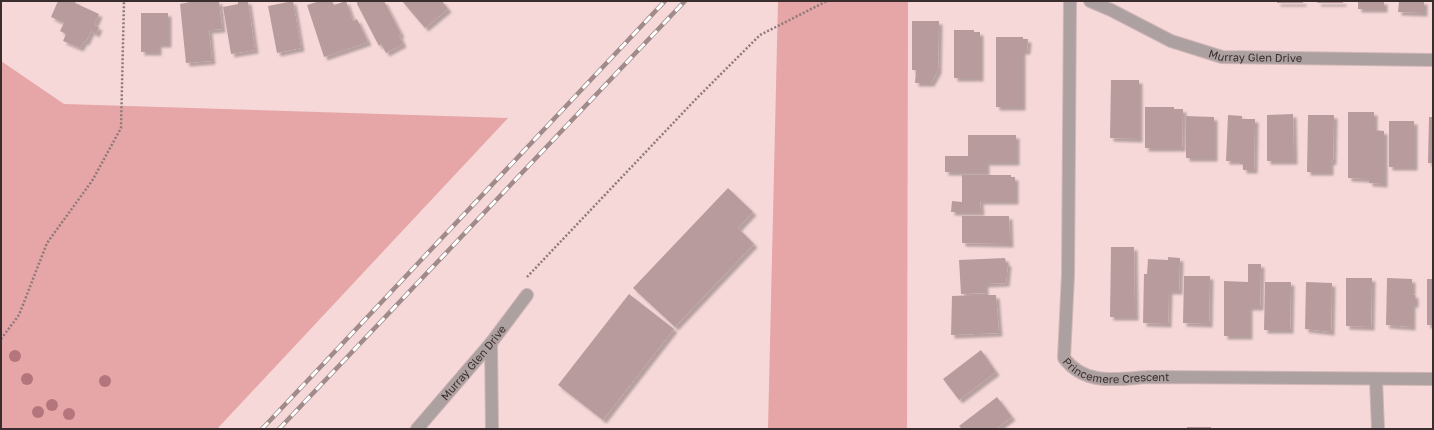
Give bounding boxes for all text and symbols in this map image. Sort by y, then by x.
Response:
street label: Murray Glen Drive [1207,46,1302,64]
street label: Murray Glen Drive [438,322,508,403]
street label: Princemere Crescent [1061,355,1169,385]

